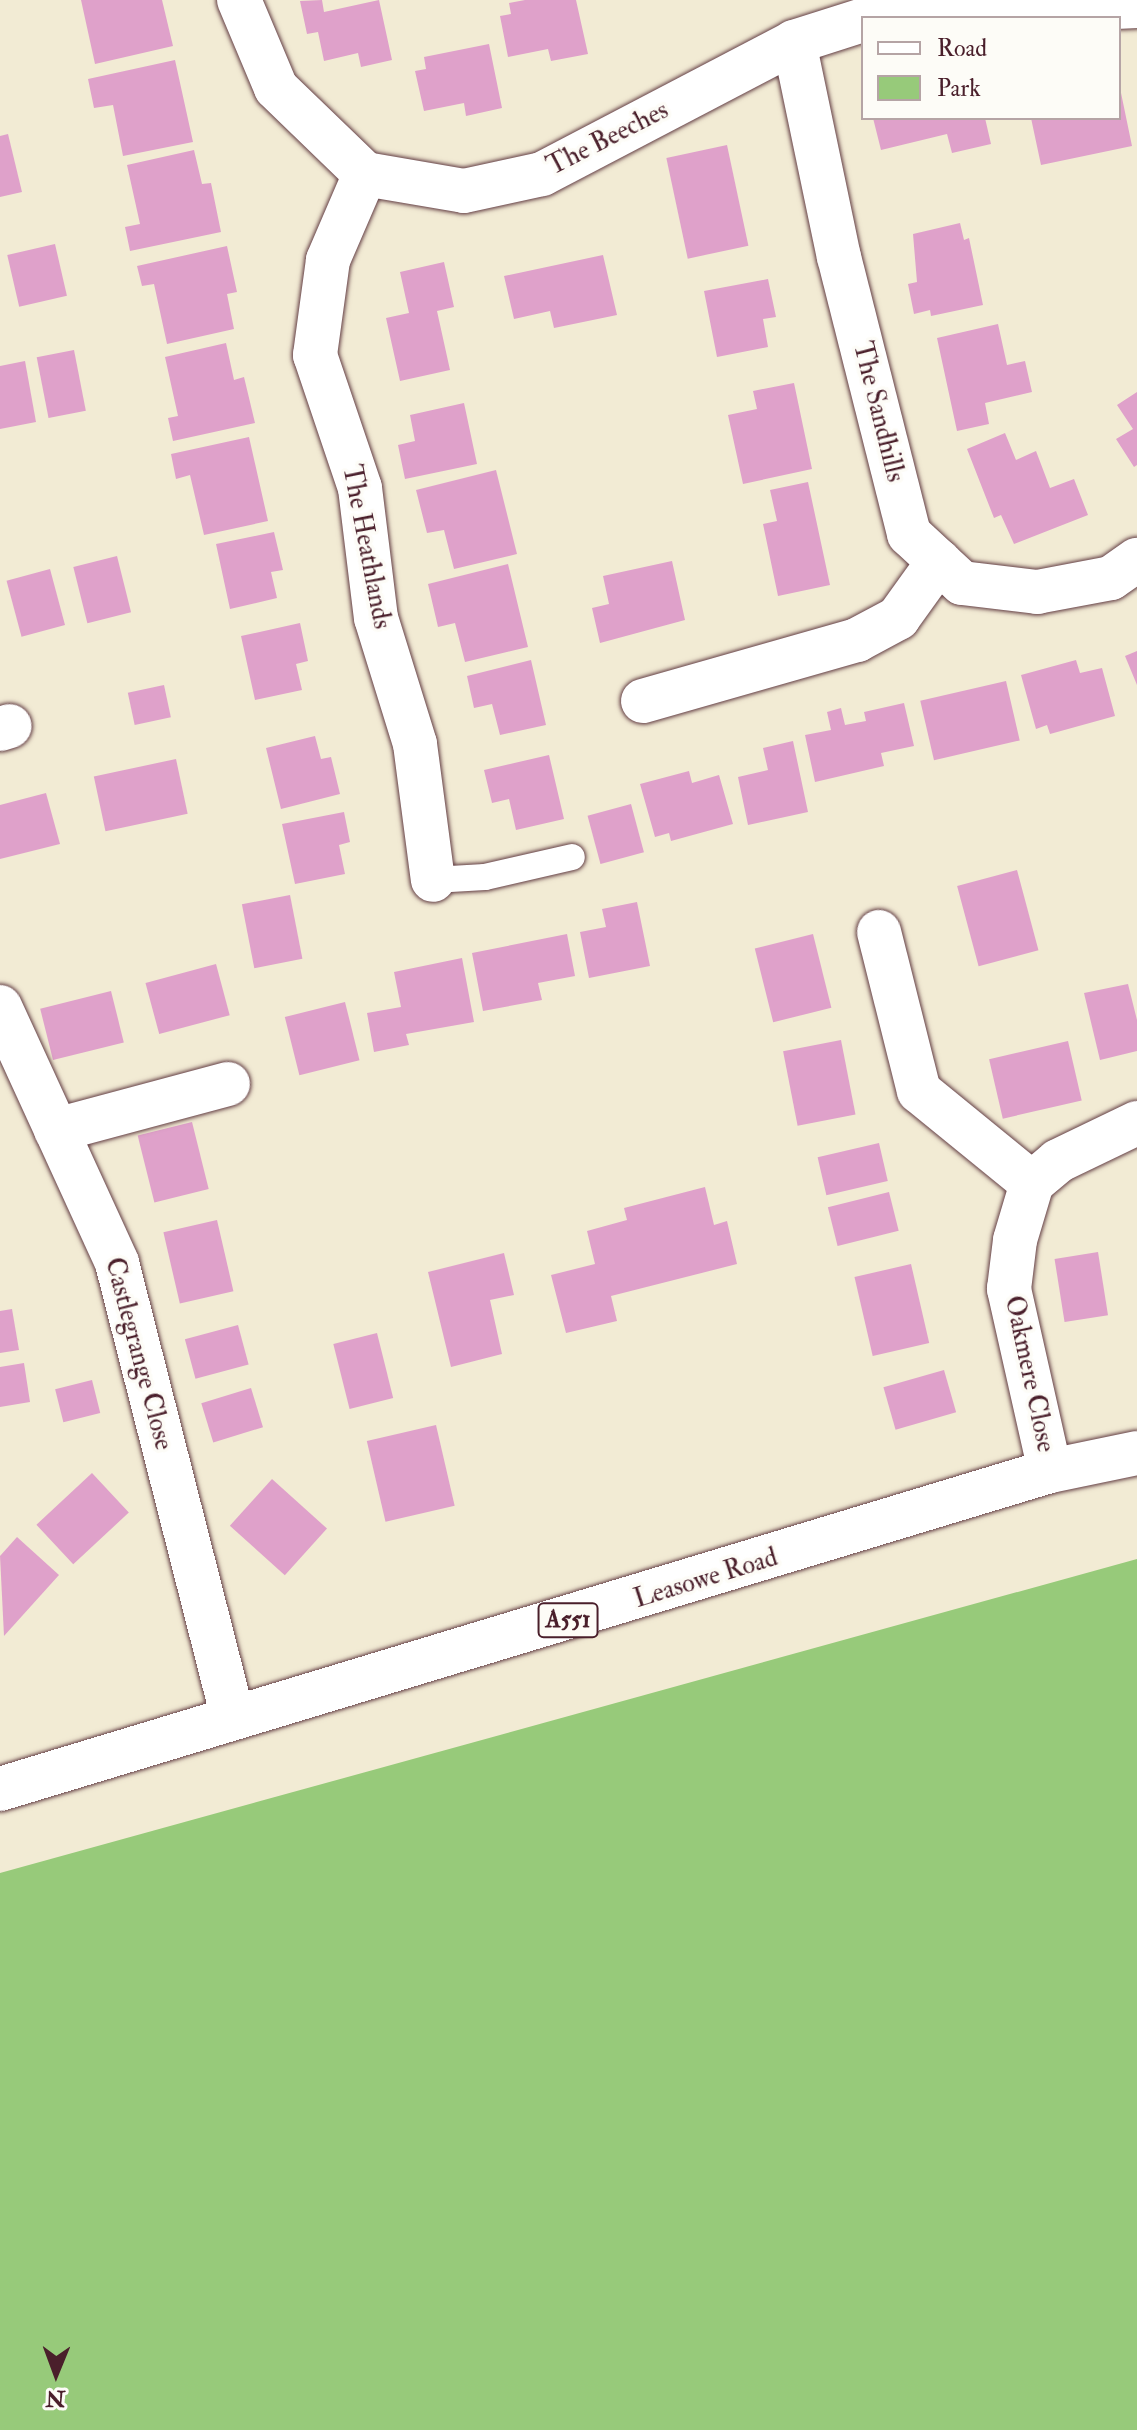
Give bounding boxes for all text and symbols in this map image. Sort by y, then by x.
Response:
legend [861,16,1121,120]
text: Road [937,33,987,64]
text: Park [937,73,981,104]
street label: The Beeches [542,95,674,183]
street label: The Sandhills [846,339,910,485]
street label: The Heathlands [335,462,397,632]
street label: Castlegrange Close [97,1254,179,1454]
street label: Oakmere Close [997,1293,1061,1455]
street label: Leasowe Road [631,1542,781,1616]
road number: A551 [536,1600,600,1640]
north arrow [16,2334,96,2414]
text: N [45,2384,66,2412]

